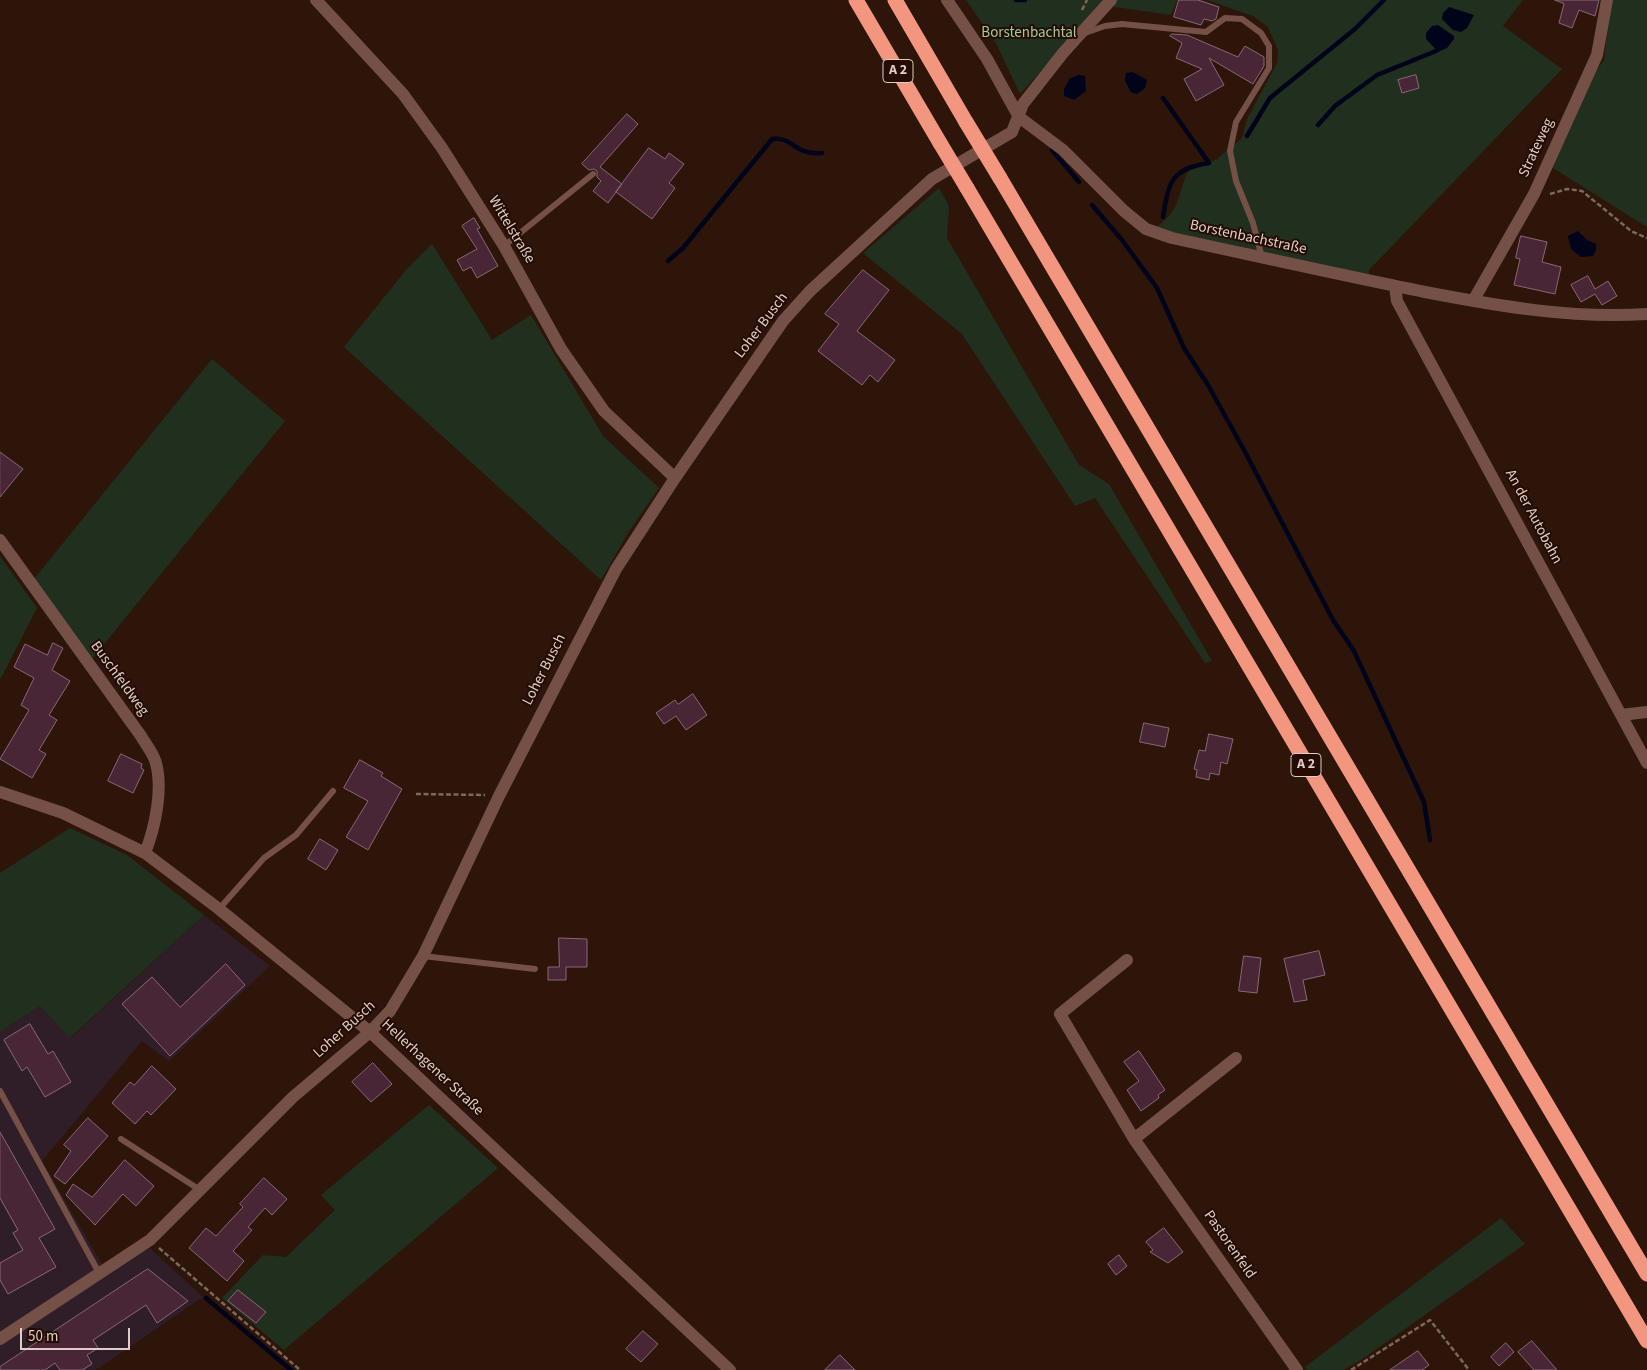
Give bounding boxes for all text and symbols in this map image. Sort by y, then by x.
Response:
park label: Borstenbachtal [981,25,1077,43]
road number: A 2 [883,59,913,82]
street label: Strateweg [1516,116,1558,180]
street label: Wittelstraße [484,193,538,267]
street label: Borstenbachstraße [1188,217,1308,259]
street label: Loher Busch [732,290,792,362]
street label: An der Autobahn [1501,467,1565,567]
street label: Loher Busch [519,631,571,709]
street label: Buschfeldweg [86,638,152,720]
road number: A 2 [1291,754,1321,776]
street label: Loher Busch [310,997,380,1063]
street label: Hellerhagener Straße [377,1016,487,1120]
street label: Pastorenfeld [1199,1208,1259,1282]
scale bar [22,1318,132,1350]
text: 50 m [28,1326,58,1347]

